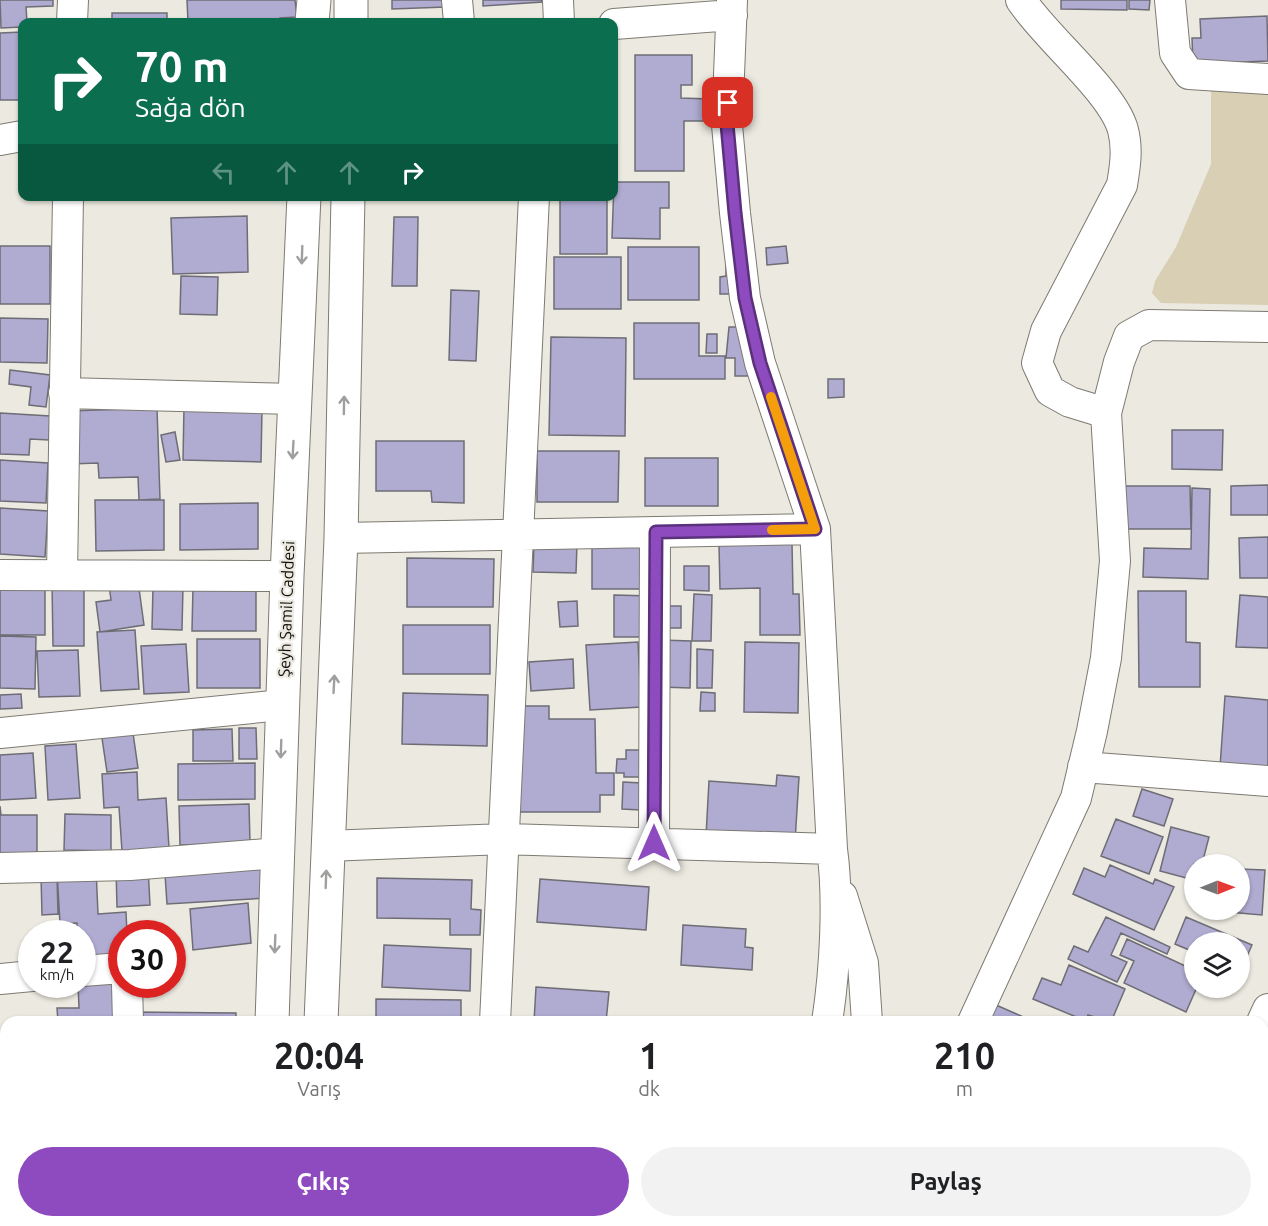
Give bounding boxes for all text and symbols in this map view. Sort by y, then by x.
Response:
icon: right [36,42,114,120]
text: 70 m [135,43,229,90]
pin [702,77,753,128]
icon: arrive [711,86,744,119]
text: Sağa dön [135,92,246,122]
icon: left [207,156,240,189]
icon: ahead [270,156,303,189]
icon: ahead [333,156,366,189]
icon: right [396,156,429,189]
one-way arrow [296,244,307,264]
one-way arrow [338,396,350,416]
one-way arrow [288,439,299,459]
street label: Şeyh Şamil Caddesi [275,541,297,677]
one-way arrow [329,675,340,695]
one-way arrow [275,739,287,759]
position arrow [622,811,686,875]
north arrow [1184,854,1250,920]
map controls [1184,854,1250,998]
one-way arrow [320,870,332,890]
speed limit sign: 30 [108,920,186,998]
button: layers [1184,932,1250,998]
one-way arrow [269,934,281,954]
text: 22 [40,935,74,969]
text: km/h [40,966,74,983]
text: 20:04 [274,1035,364,1076]
text: 1 [639,1035,659,1076]
text: 210 [934,1035,995,1076]
text: Varış [297,1077,341,1100]
text: dk [638,1077,660,1100]
text: m [956,1077,973,1100]
button: Çıkış [18,1147,629,1216]
button: Paylaş [641,1147,1251,1216]

